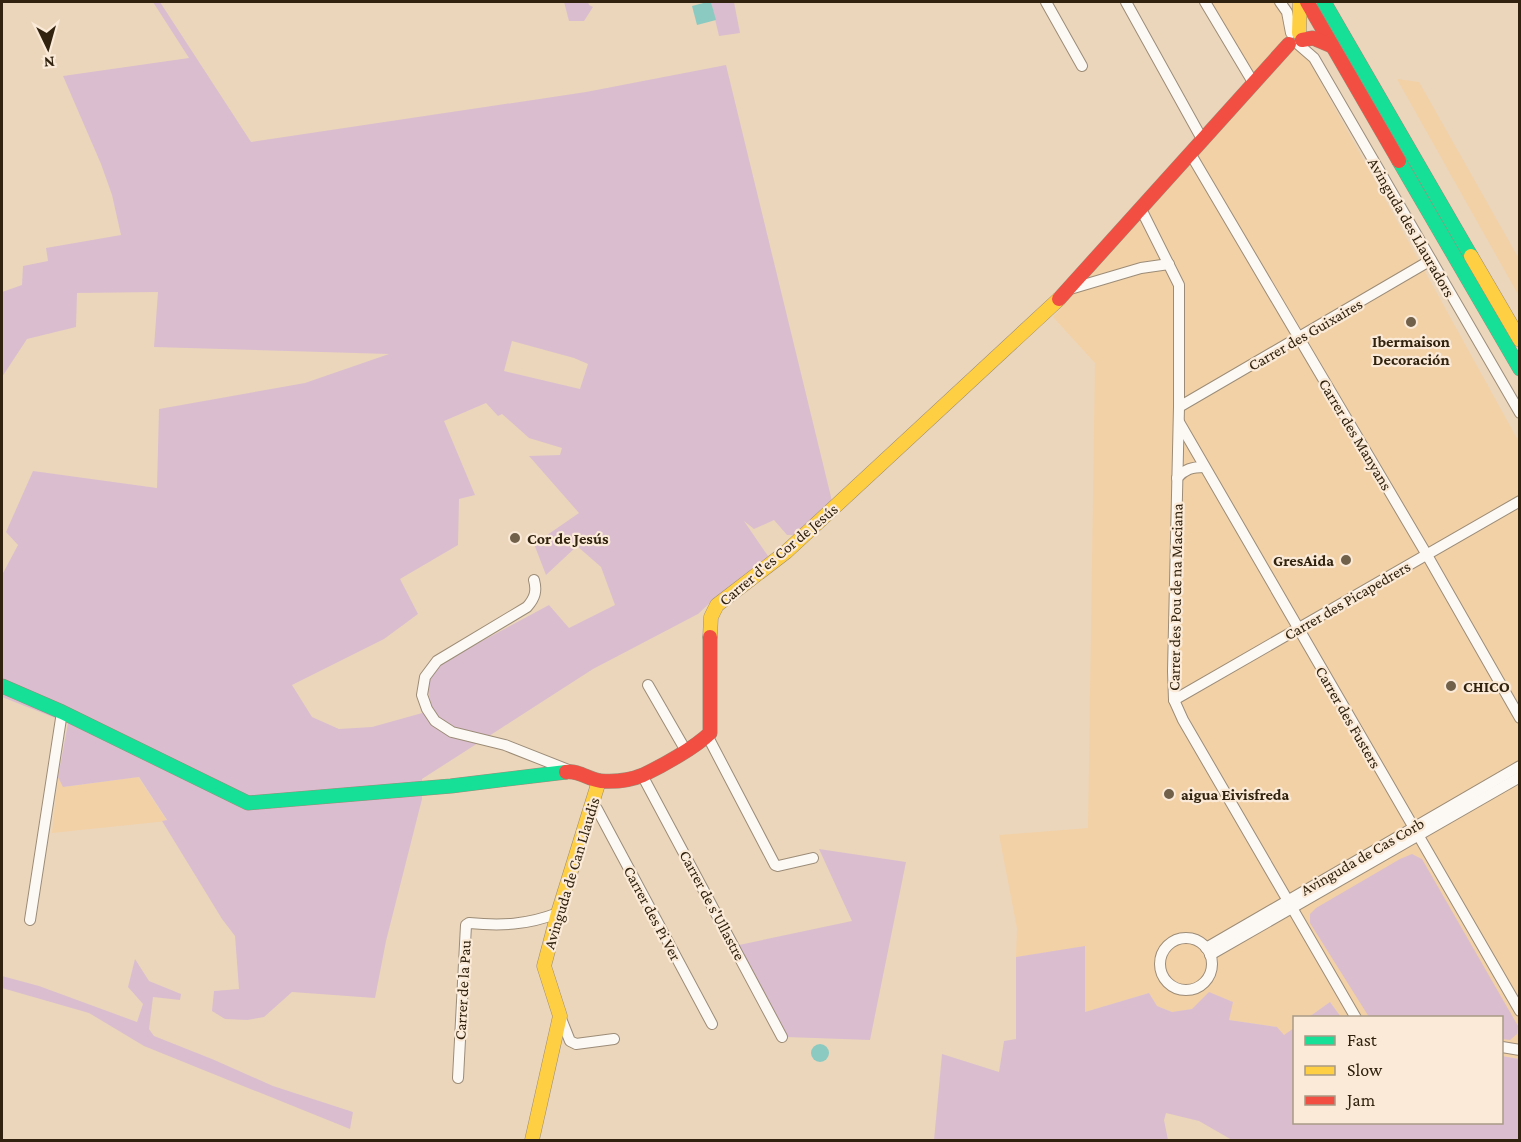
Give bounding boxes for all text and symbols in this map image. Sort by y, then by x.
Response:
north arrow [18,18,78,78]
text: N [43,54,55,71]
street label: Avinguda des Llauradors [1364,155,1458,300]
street label: Carrer des Guixaires [1245,295,1365,374]
marker: Ibermaison Decoración [1404,315,1418,329]
place label: Ibermaison Decoración [1372,333,1450,368]
street label: Carrer des Manyans [1315,375,1396,494]
street label: Carrer d'es Cor de Jesús [716,500,842,610]
street label: Carrer des Pou de na Maciana [1165,502,1186,691]
place label: Cor de Jesús [527,530,609,547]
marker: Cor de Jesús [508,531,522,545]
place label: GresAida [1273,552,1334,569]
marker: GresAida [1339,553,1353,567]
street label: Carrer des Picapedrers [1281,557,1414,644]
street label: Carrer des Fusters [1313,663,1385,771]
place label: CHICO [1463,678,1510,695]
marker: CHICO [1444,679,1458,693]
place label: aigua Eivisfreda [1181,786,1290,803]
marker: aigua Eivisfreda [1162,787,1176,801]
street label: Avinguda de Can Llaudis [540,795,604,951]
street label: Avinguda de Cas Corb [1298,814,1427,900]
street label: Carrer de s'Ullastre [676,847,749,963]
street label: Carrer des Pi Ver [620,863,685,964]
street label: Carrer de la Pau [451,939,474,1041]
legend [1293,1016,1503,1124]
text: Fast [1347,1030,1378,1050]
text: Slow [1347,1060,1383,1080]
text: Jam [1345,1090,1376,1110]

